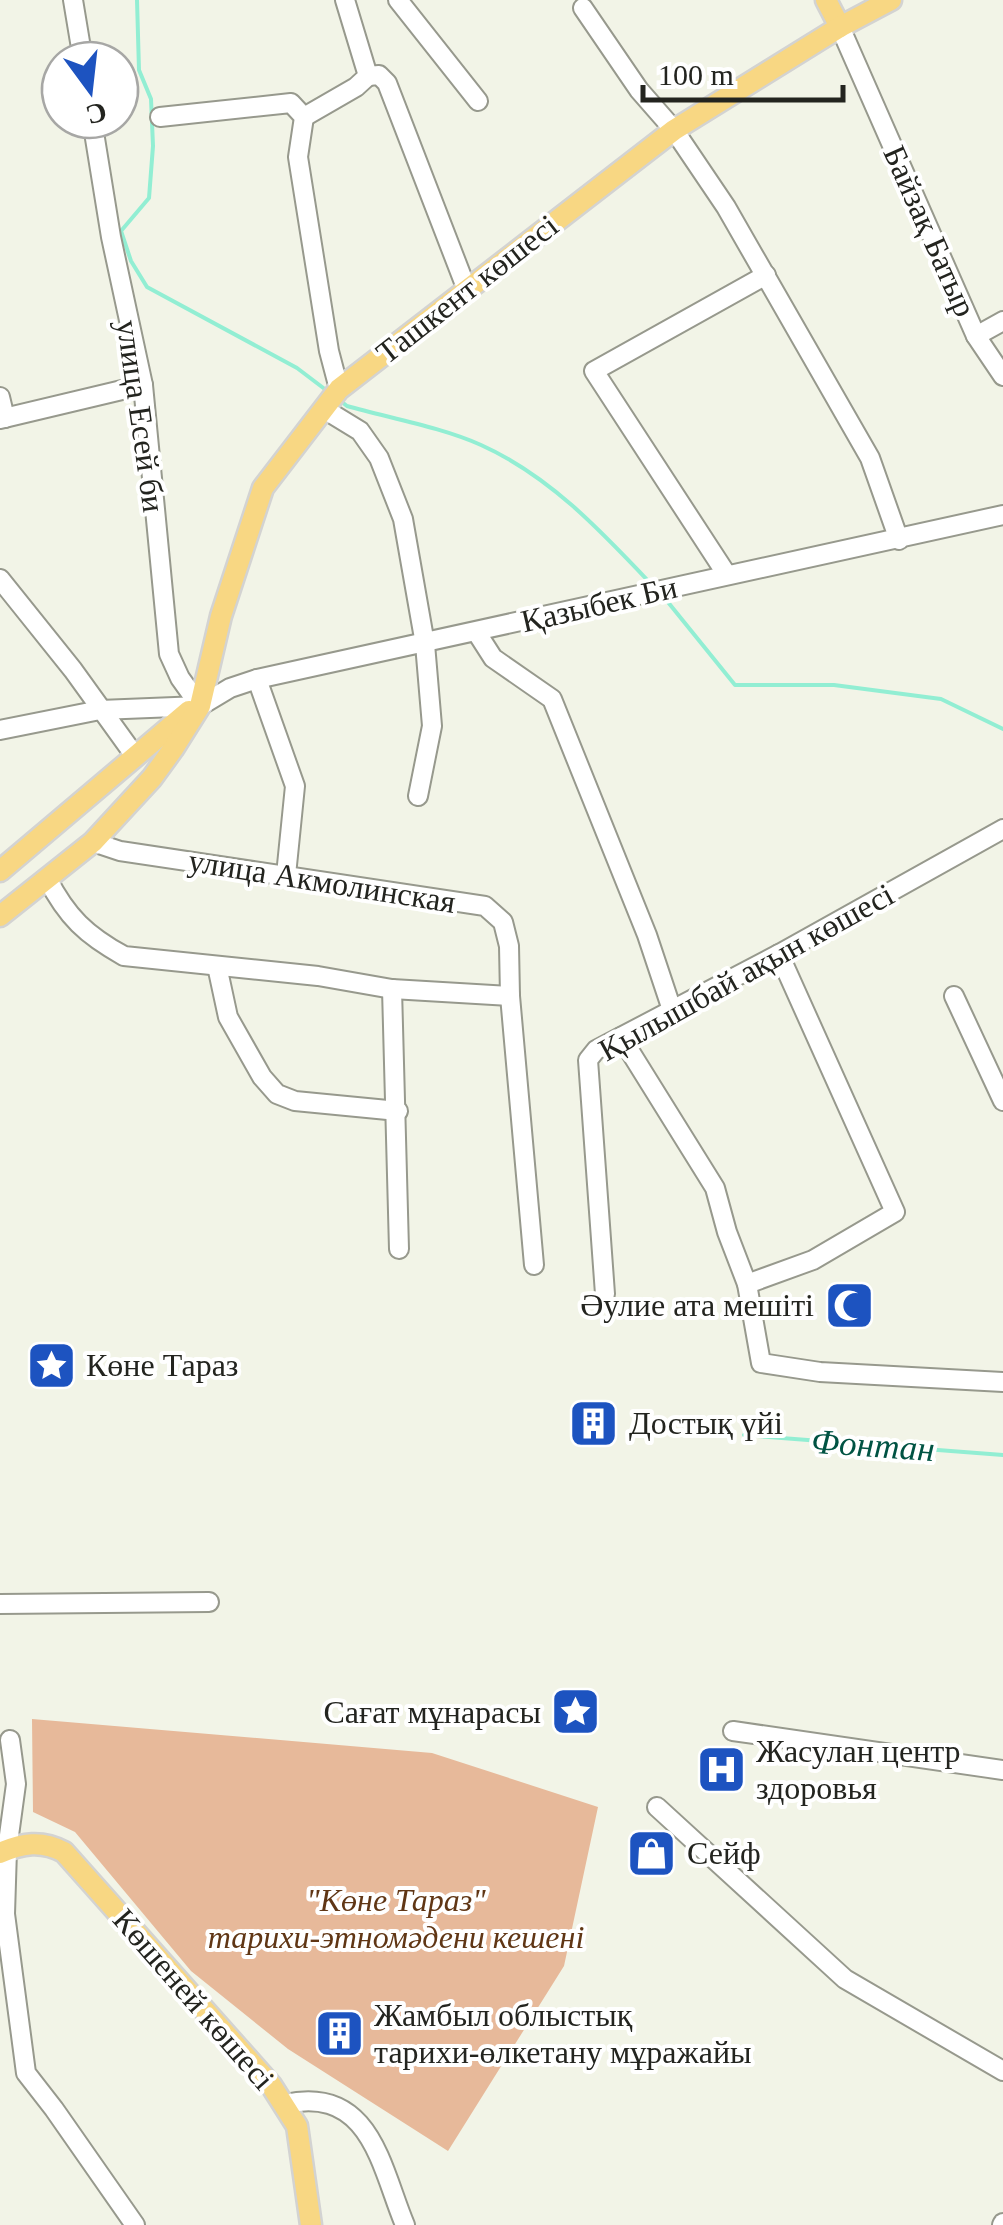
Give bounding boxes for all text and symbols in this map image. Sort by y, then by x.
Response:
north arrow [40,40,140,140]
scale bar [643,40,843,102]
text: 100 m [658,58,734,91]
text: С [83,96,110,131]
street label: Байзақ Батыр [876,140,984,322]
street label: Ташкент көшесі [369,207,565,371]
street label: улица Есей би [110,317,172,515]
street label: Қазыбек Би [518,569,680,639]
street label: улица Акмолинская [186,842,458,920]
street label: Қылышбай ақын көшесі [592,876,900,1068]
mosque icon: Әулие ата мешіті [823,1279,875,1331]
place label: Әулие ата мешіті [580,1287,814,1323]
place icon: Көне Тараз [25,1339,77,1391]
place label: Көне Тараз [86,1347,238,1383]
building icon: Достық үйі [568,1397,620,1449]
place label: Достық үйі [629,1405,783,1441]
water label: Фонтан [810,1422,936,1469]
place icon: Сағат мұнарасы [550,1686,602,1738]
place label: Сағат мұнарасы [323,1694,541,1730]
place label: Жасулан центр здоровья [756,1733,961,1806]
hospital icon: Жасулан центр здоровья [695,1743,747,1795]
shop icon: Сейф [626,1827,678,1879]
place label: Сейф [687,1835,761,1871]
park label: "Көне Тараз" тарихи-этномәдени кешені [208,1882,584,1955]
street label: Көшеней көшесі [106,1902,282,2097]
place label: Жамбыл облыстық тарихи-өлкетану мұражайы [374,1997,752,2070]
building icon: Жамбыл облыстық тарихи-өлкетану мұражайы [313,2007,365,2059]

